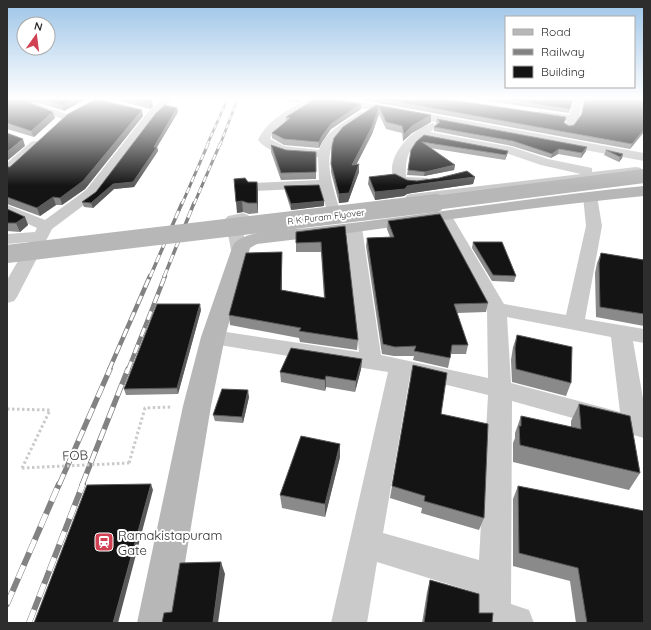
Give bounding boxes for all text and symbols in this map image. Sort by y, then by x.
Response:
north arrow [16,16,56,56]
legend [505,16,635,88]
text: N [33,19,44,34]
text: Road [541,24,571,39]
text: Railway [541,44,585,59]
text: Building [541,64,585,79]
street label: R K Puram Flyover [287,206,366,227]
street label: FOB [62,446,88,464]
place label: Ramakistapuram Gate [118,527,222,558]
station icon: Ramakistapuram Gate [93,531,115,553]

